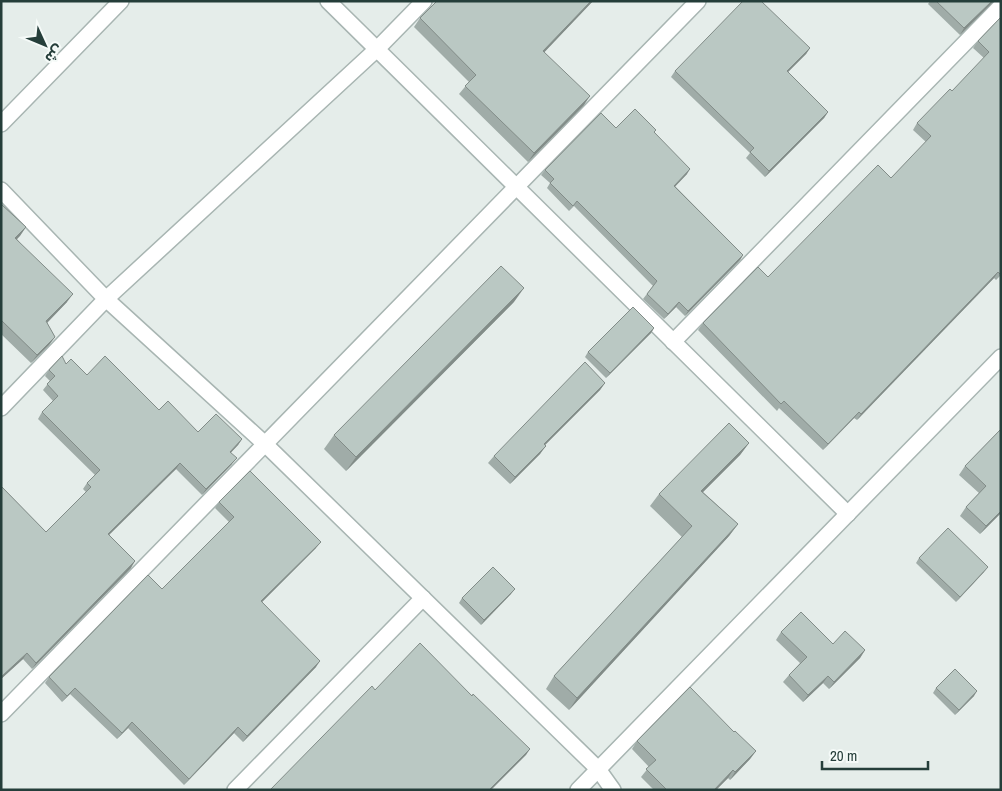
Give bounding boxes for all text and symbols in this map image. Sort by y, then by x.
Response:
north arrow [20,20,70,70]
text: ش [41,41,67,67]
scale bar [822,738,928,770]
text: 20 m [830,745,857,766]

